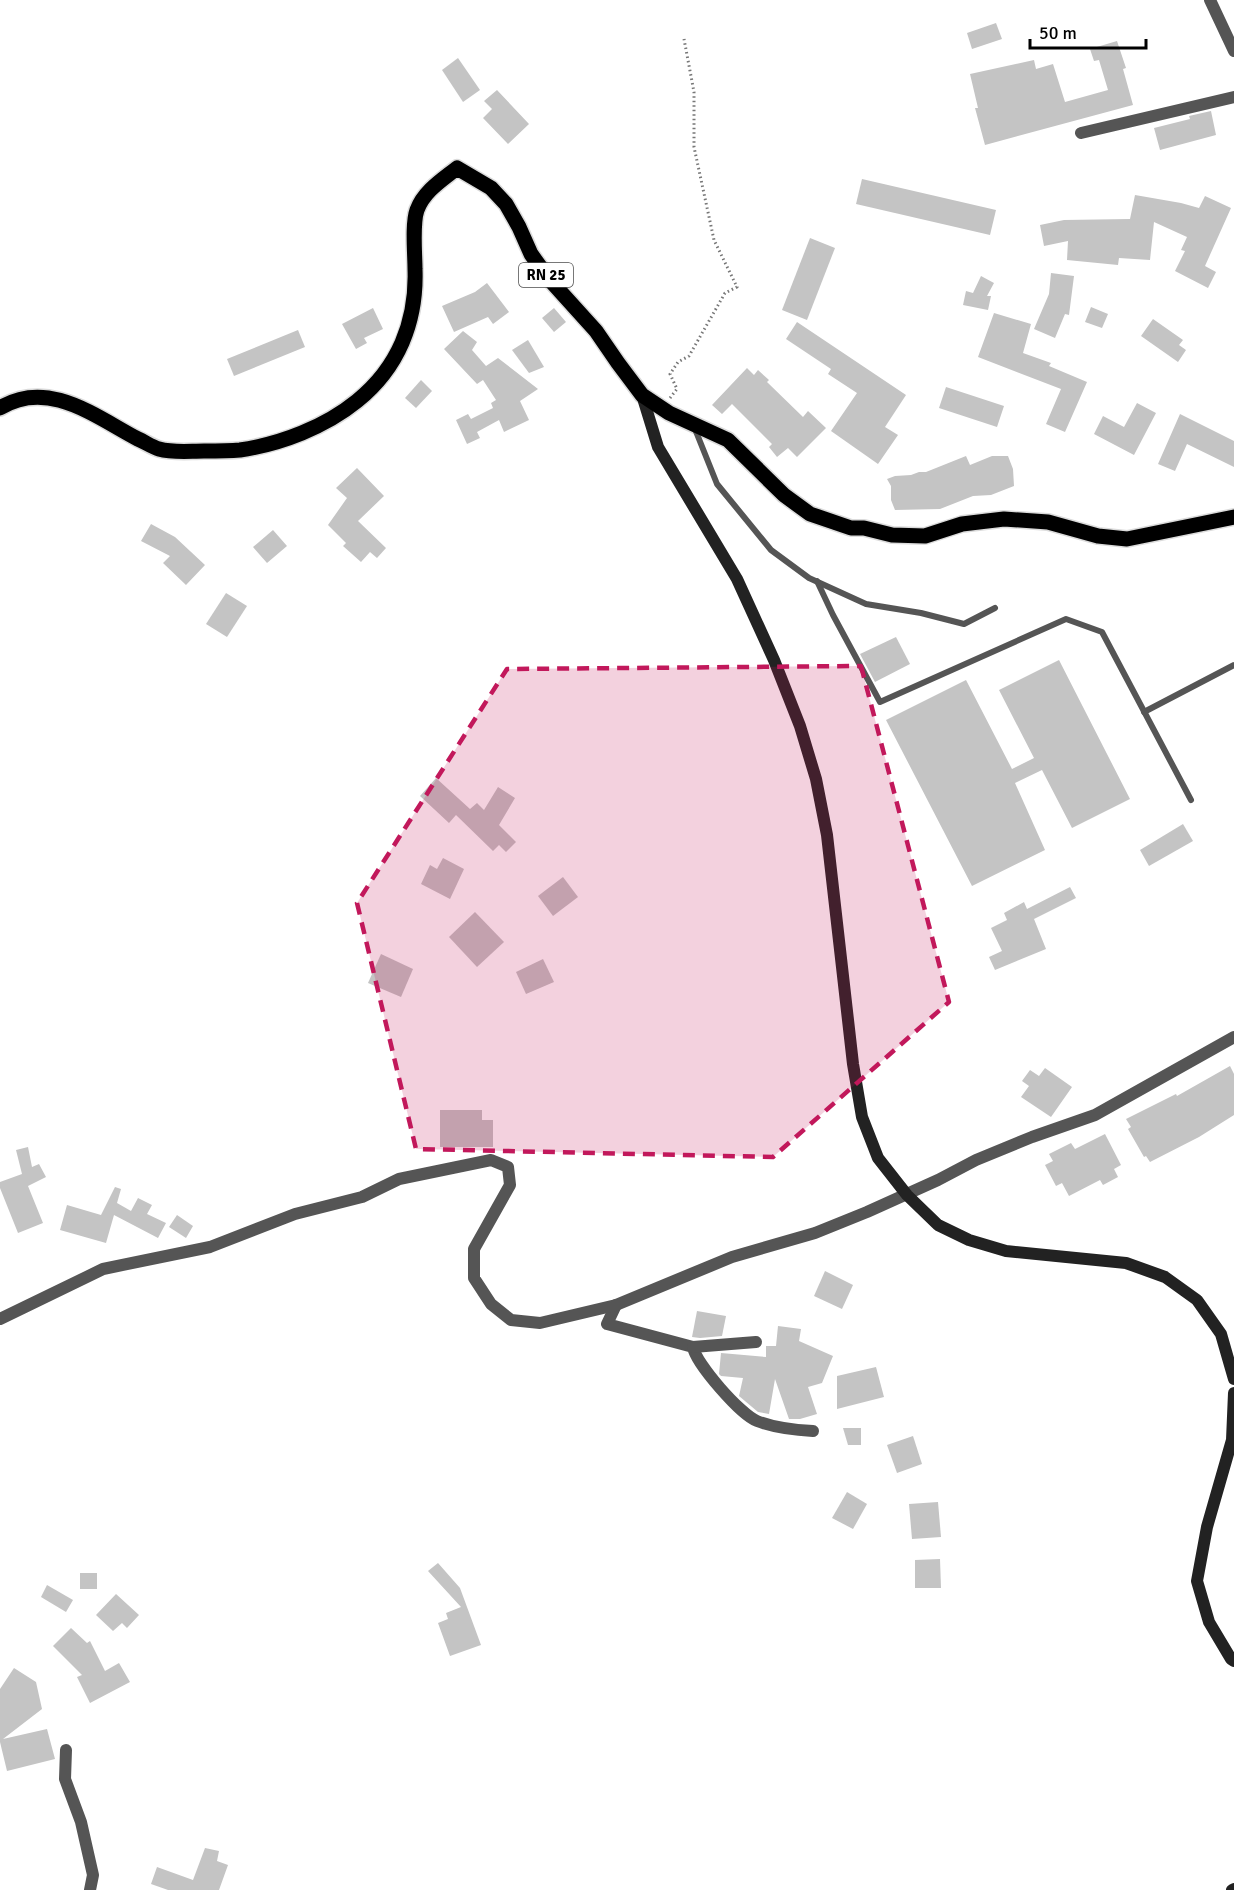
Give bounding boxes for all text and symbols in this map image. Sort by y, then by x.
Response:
scale bar [1030,12,1146,50]
text: 50 m [1039,22,1077,44]
road number: RN 25 [519,263,573,287]

